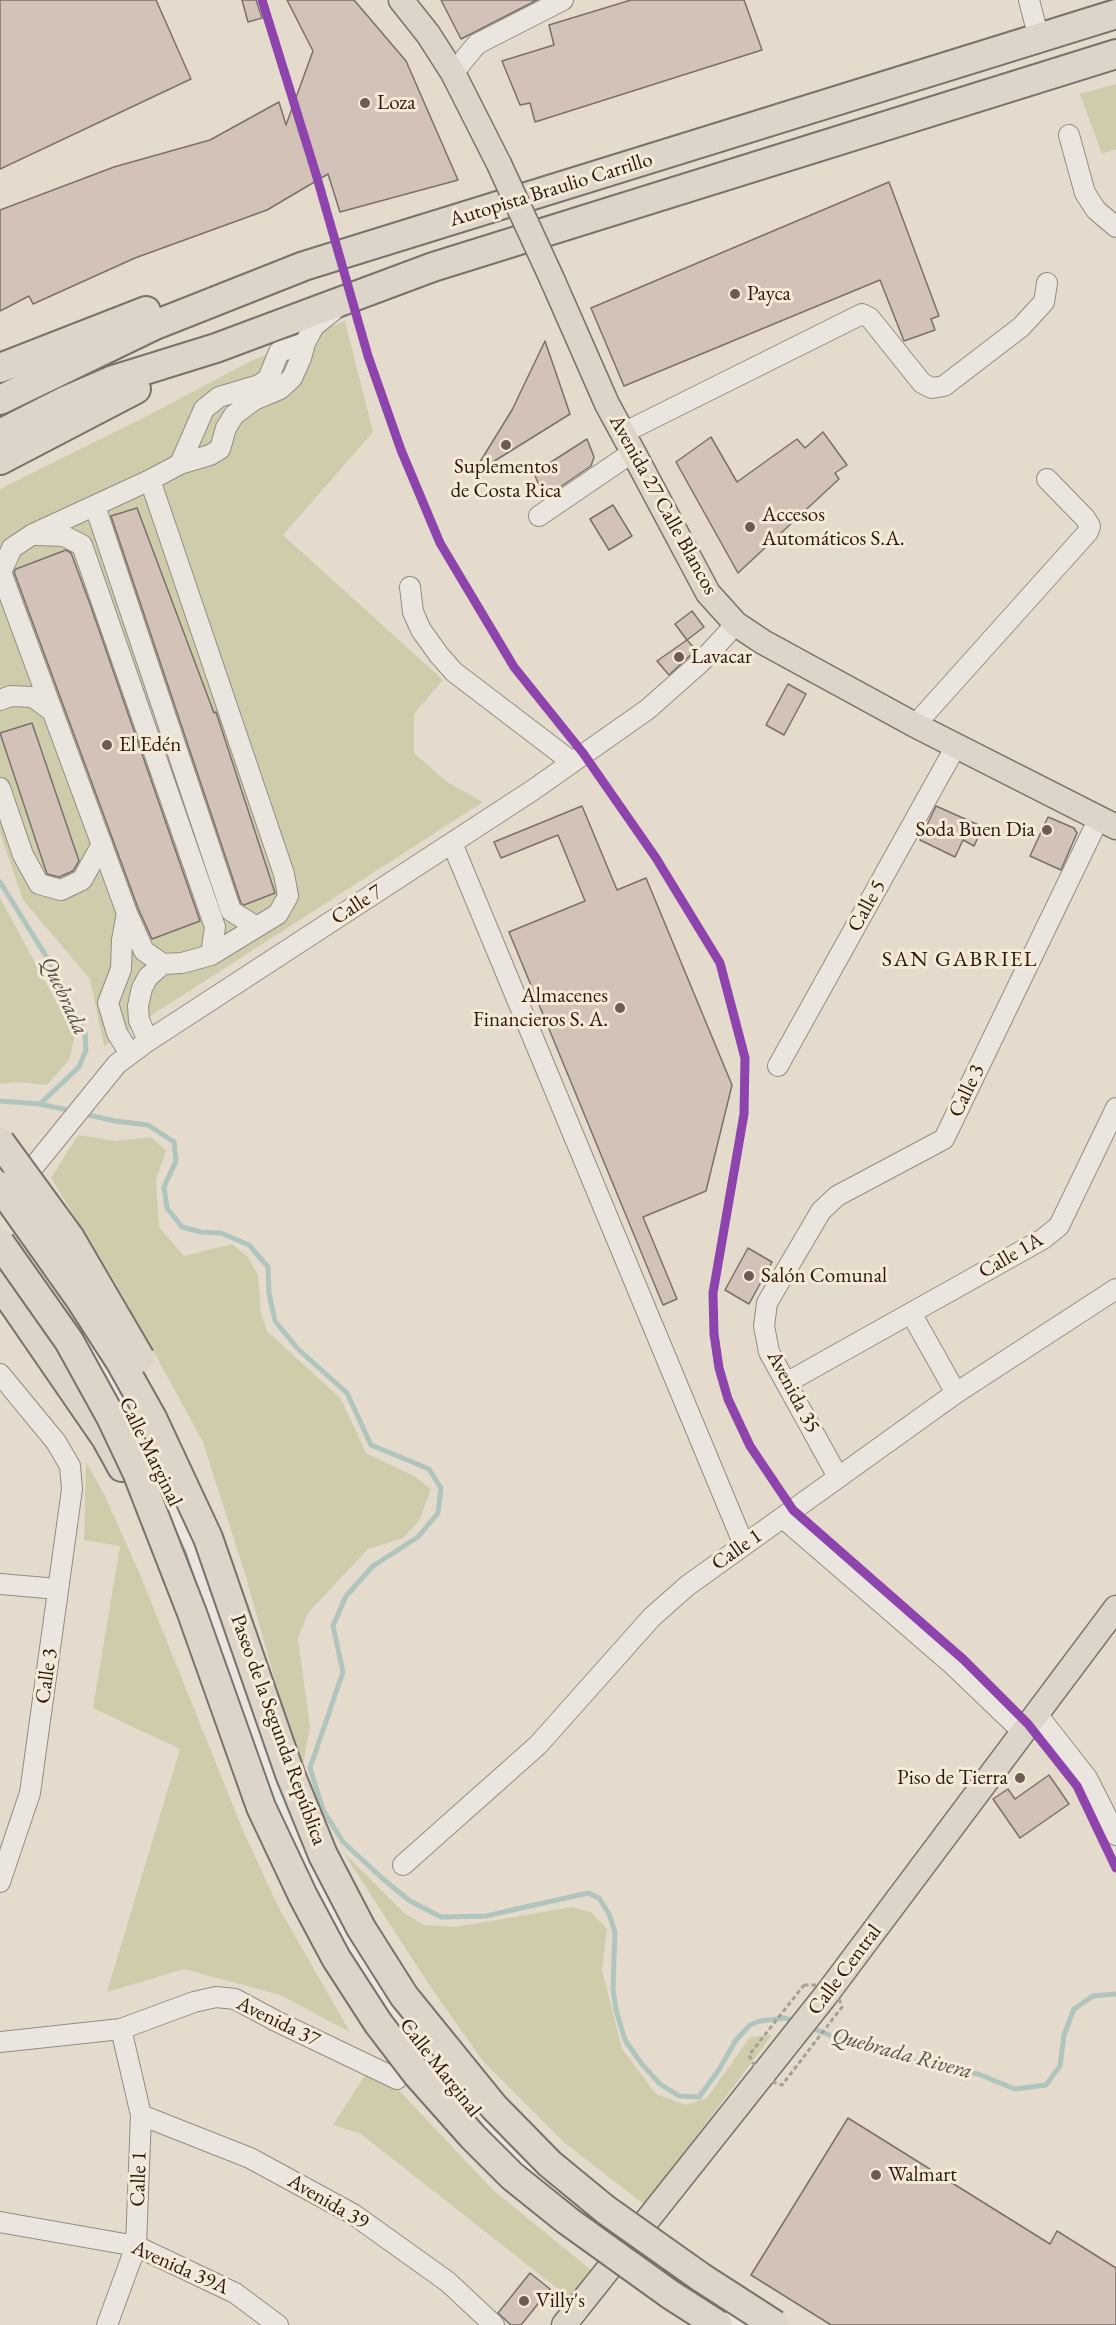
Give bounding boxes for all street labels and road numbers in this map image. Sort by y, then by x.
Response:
street label: Autopista Braulio Carrillo [446,147,656,233]
street label: Avenida 27 Calle Blancos [603,411,723,599]
street label: Calle 5 [842,875,892,937]
street label: Calle 7 [327,879,387,931]
street label: Calle 3 [943,1060,991,1122]
street label: Calle 1A [974,1227,1048,1285]
street label: Avenida 35 [761,1347,825,1437]
street label: Calle Marginal [113,1393,187,1511]
street label: Calle 1 [707,1524,767,1576]
street label: Paseo de la Segunda República [224,1611,332,1849]
street label: Calle 3 [31,1647,63,1705]
street label: Calle Central [803,1920,887,2020]
street label: Avenida 37 [232,1991,324,2053]
street label: Calle Marginal [394,2014,486,2122]
street label: Calle 1 [125,2151,153,2207]
street label: Avenida 39 [283,2169,373,2235]
street label: Avenida 39A [127,2235,233,2301]

